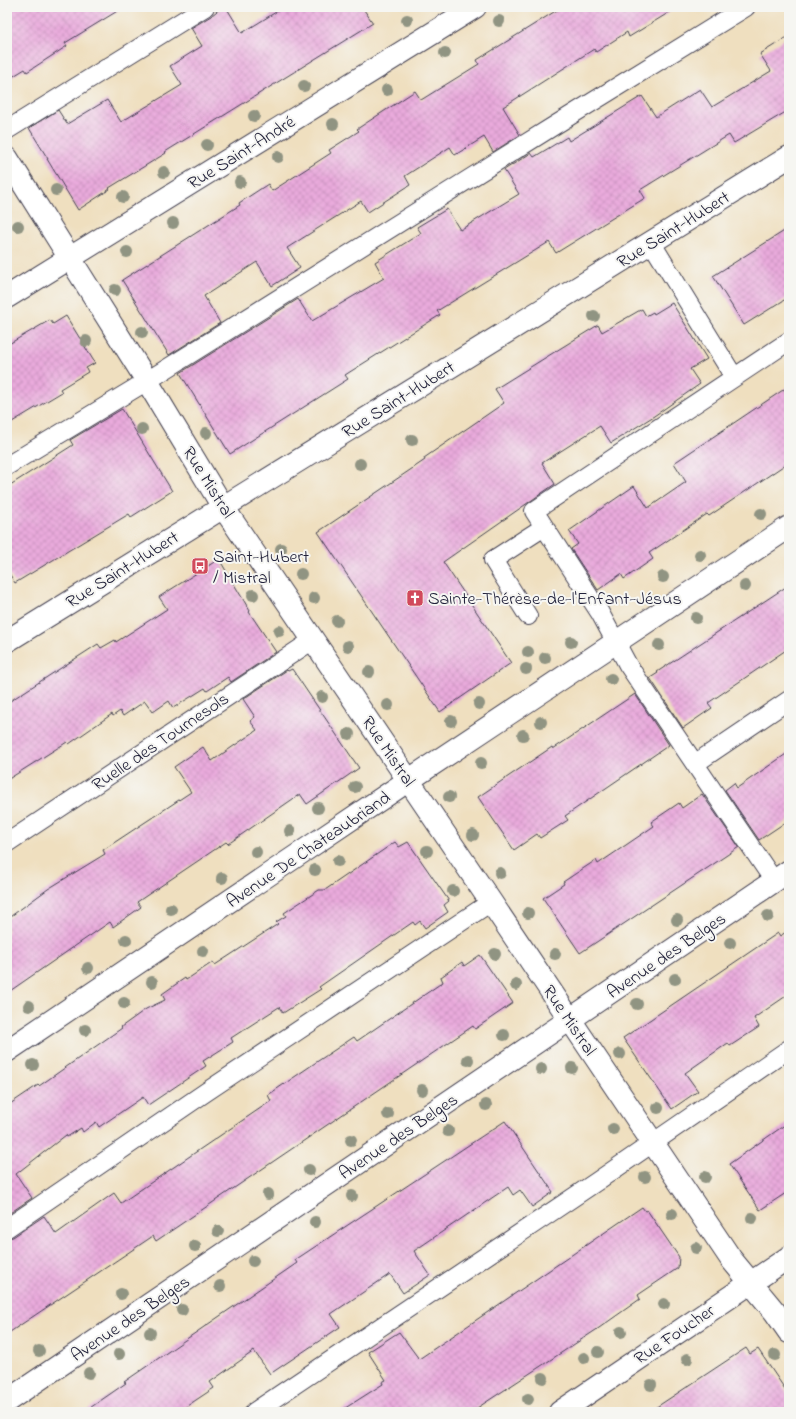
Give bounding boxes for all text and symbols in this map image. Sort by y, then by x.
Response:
street label: Rue Saint-André [183,110,302,197]
street label: Rue Saint-Hubert [613,186,736,276]
street label: Rue Saint-Hubert [338,356,461,446]
street label: Rue Mistral [175,442,240,524]
street label: Rue Saint-Hubert [62,526,185,616]
place label: Saint-Hubert / Mistral [213,545,309,592]
bus stop icon: Saint-Hubert / Mistral [190,556,210,576]
place label: Sainte-Thérèse-de-l'Enfant-Jésus [428,587,682,613]
church icon: Sainte-Thérèse-de-l'Enfant-Jésus [405,588,425,608]
street label: Ruelle des Tournesols [87,687,235,798]
street label: Rue Mistral [354,711,421,793]
street label: Avenue De Chateaubriand [222,786,397,915]
street label: Avenue des Belges [602,907,732,1007]
street label: Rue Mistral [535,980,602,1062]
street label: Avenue des Belges [334,1088,464,1188]
street label: Avenue des Belges [66,1270,196,1370]
street label: Rue Foucher [629,1299,721,1372]

